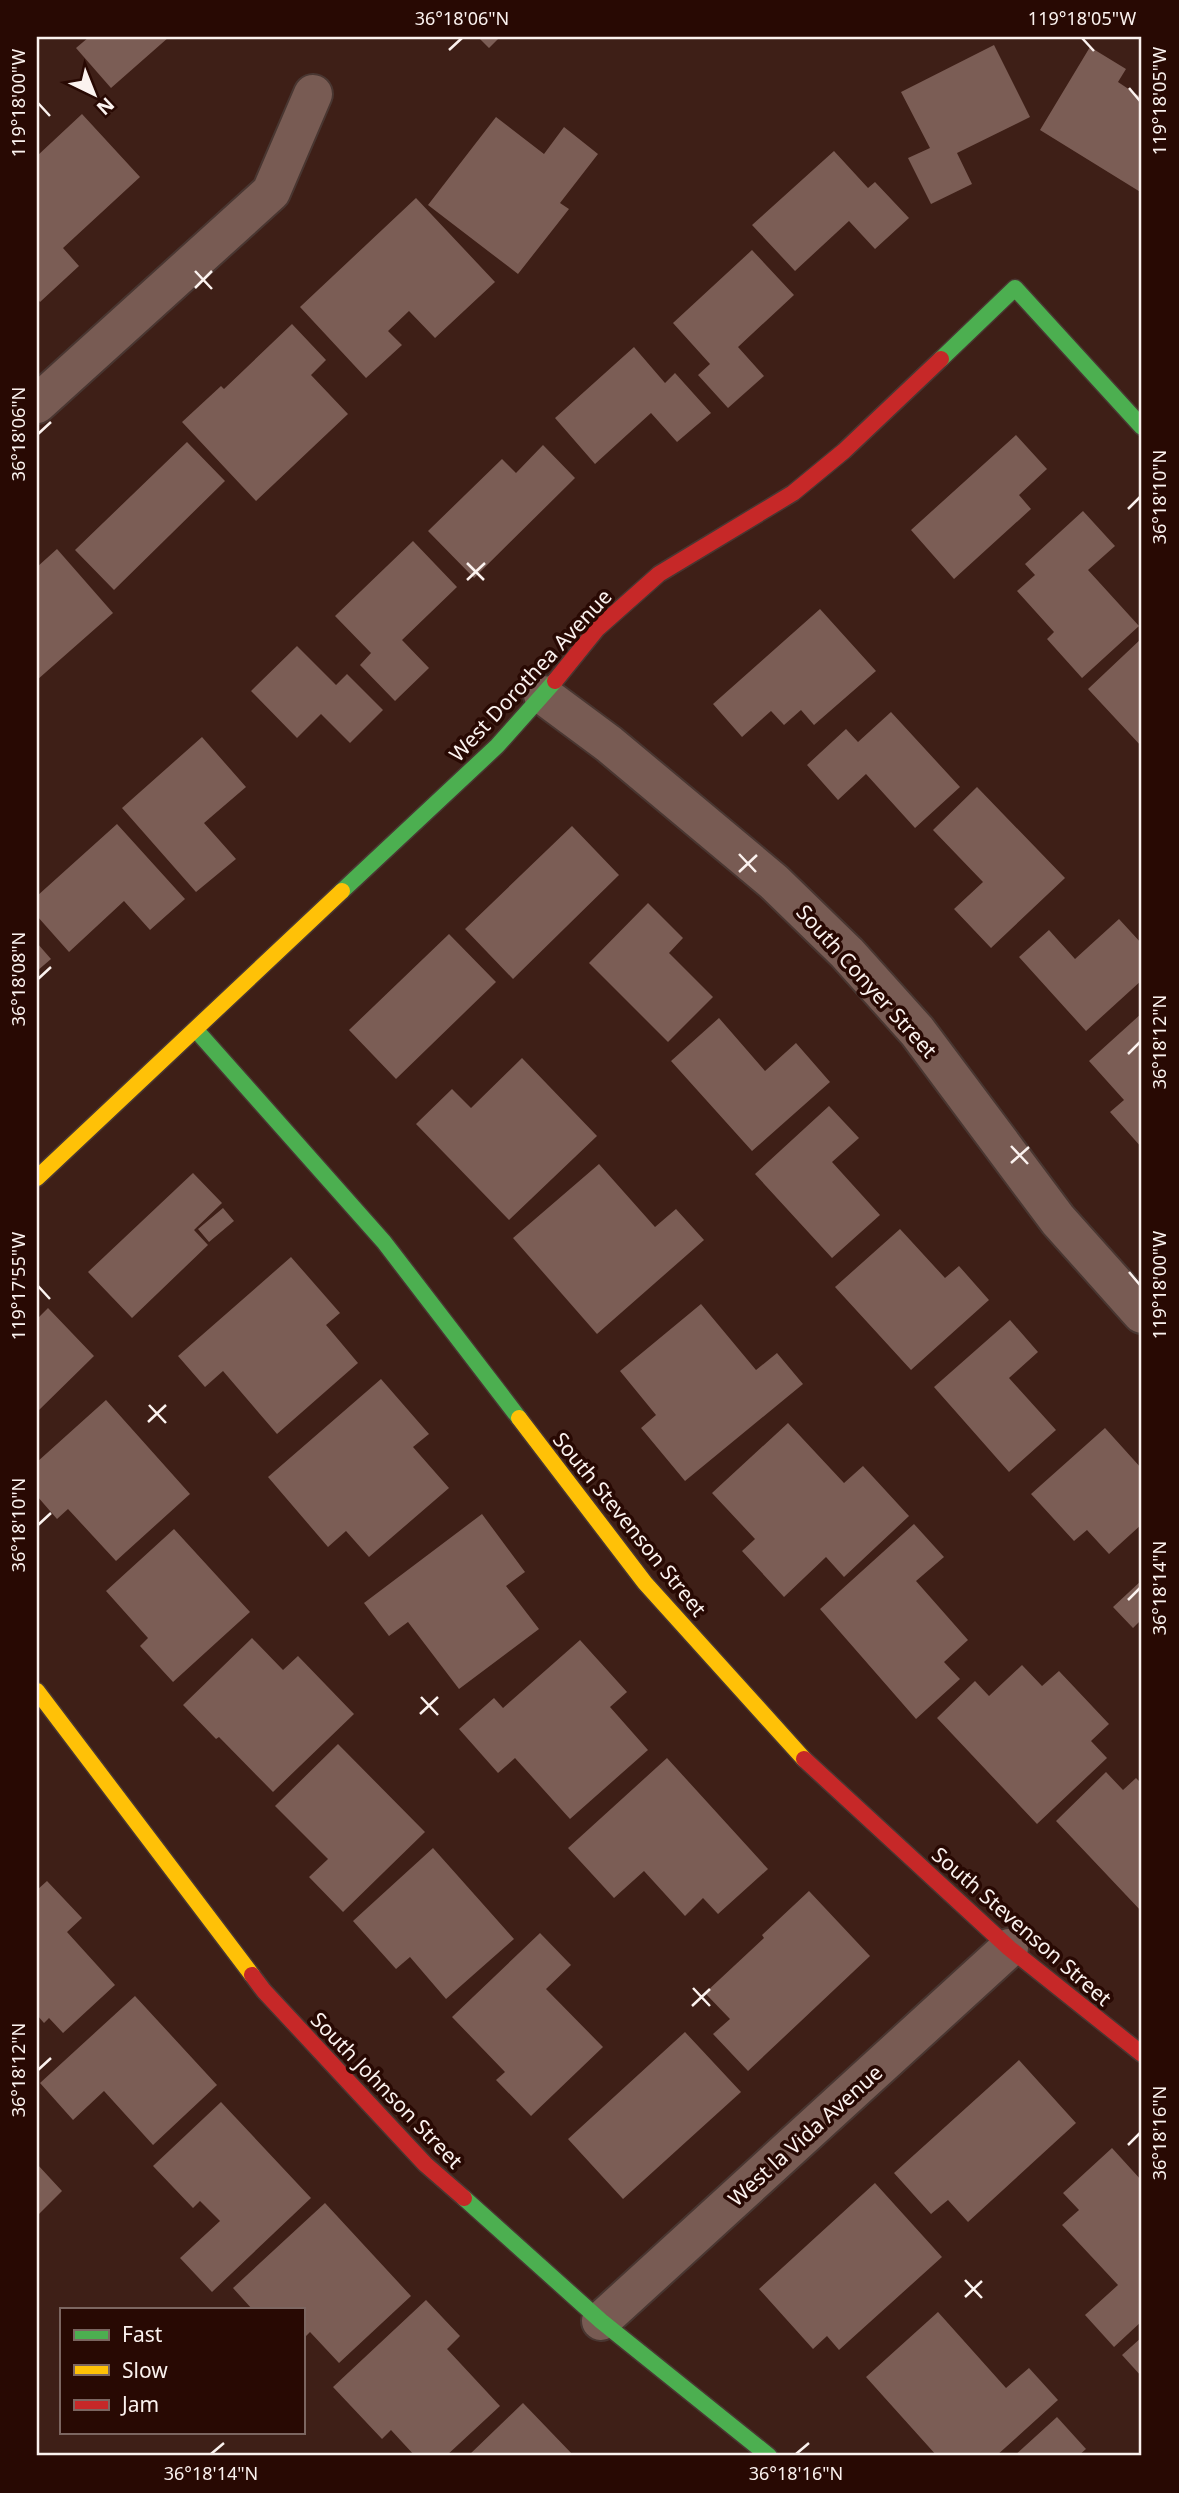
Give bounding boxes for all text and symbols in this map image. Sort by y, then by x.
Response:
text: 36°18'06"N [415,6,509,30]
text: 119°18'05"W [1028,6,1136,30]
text: 119°18'05"W [1147,47,1171,155]
text: 119°18'00"W [6,49,30,157]
north arrow [60,60,130,130]
text: N [91,92,120,121]
text: 36°18'06"N [6,387,30,481]
text: 36°18'10"N [1147,450,1171,544]
street label: West Dorothea Avenue [443,583,617,767]
street label: South Conyer Street [791,898,944,1064]
text: 36°18'08"N [6,932,30,1026]
text: 36°18'12"N [1147,995,1171,1089]
text: 119°18'00"W [1147,1231,1171,1339]
text: 119°17'55"W [6,1232,30,1340]
street label: South Stevenson Street [547,1426,713,1622]
text: 36°18'10"N [6,1478,30,1572]
text: 36°18'14"N [1147,1541,1171,1635]
street label: South Stevenson Street [926,1840,1118,2012]
street label: South Johnson Street [305,2006,469,2175]
text: 36°18'12"N [6,2023,30,2117]
street label: West la Vida Avenue [722,2058,888,2212]
text: 36°18'16"N [1147,2086,1171,2180]
legend [60,2308,304,2434]
text: Fast [122,2320,163,2348]
text: Slow [122,2356,168,2384]
text: Jam [120,2390,159,2418]
text: 36°18'14"N [164,2461,258,2485]
text: 36°18'16"N [749,2461,843,2485]

